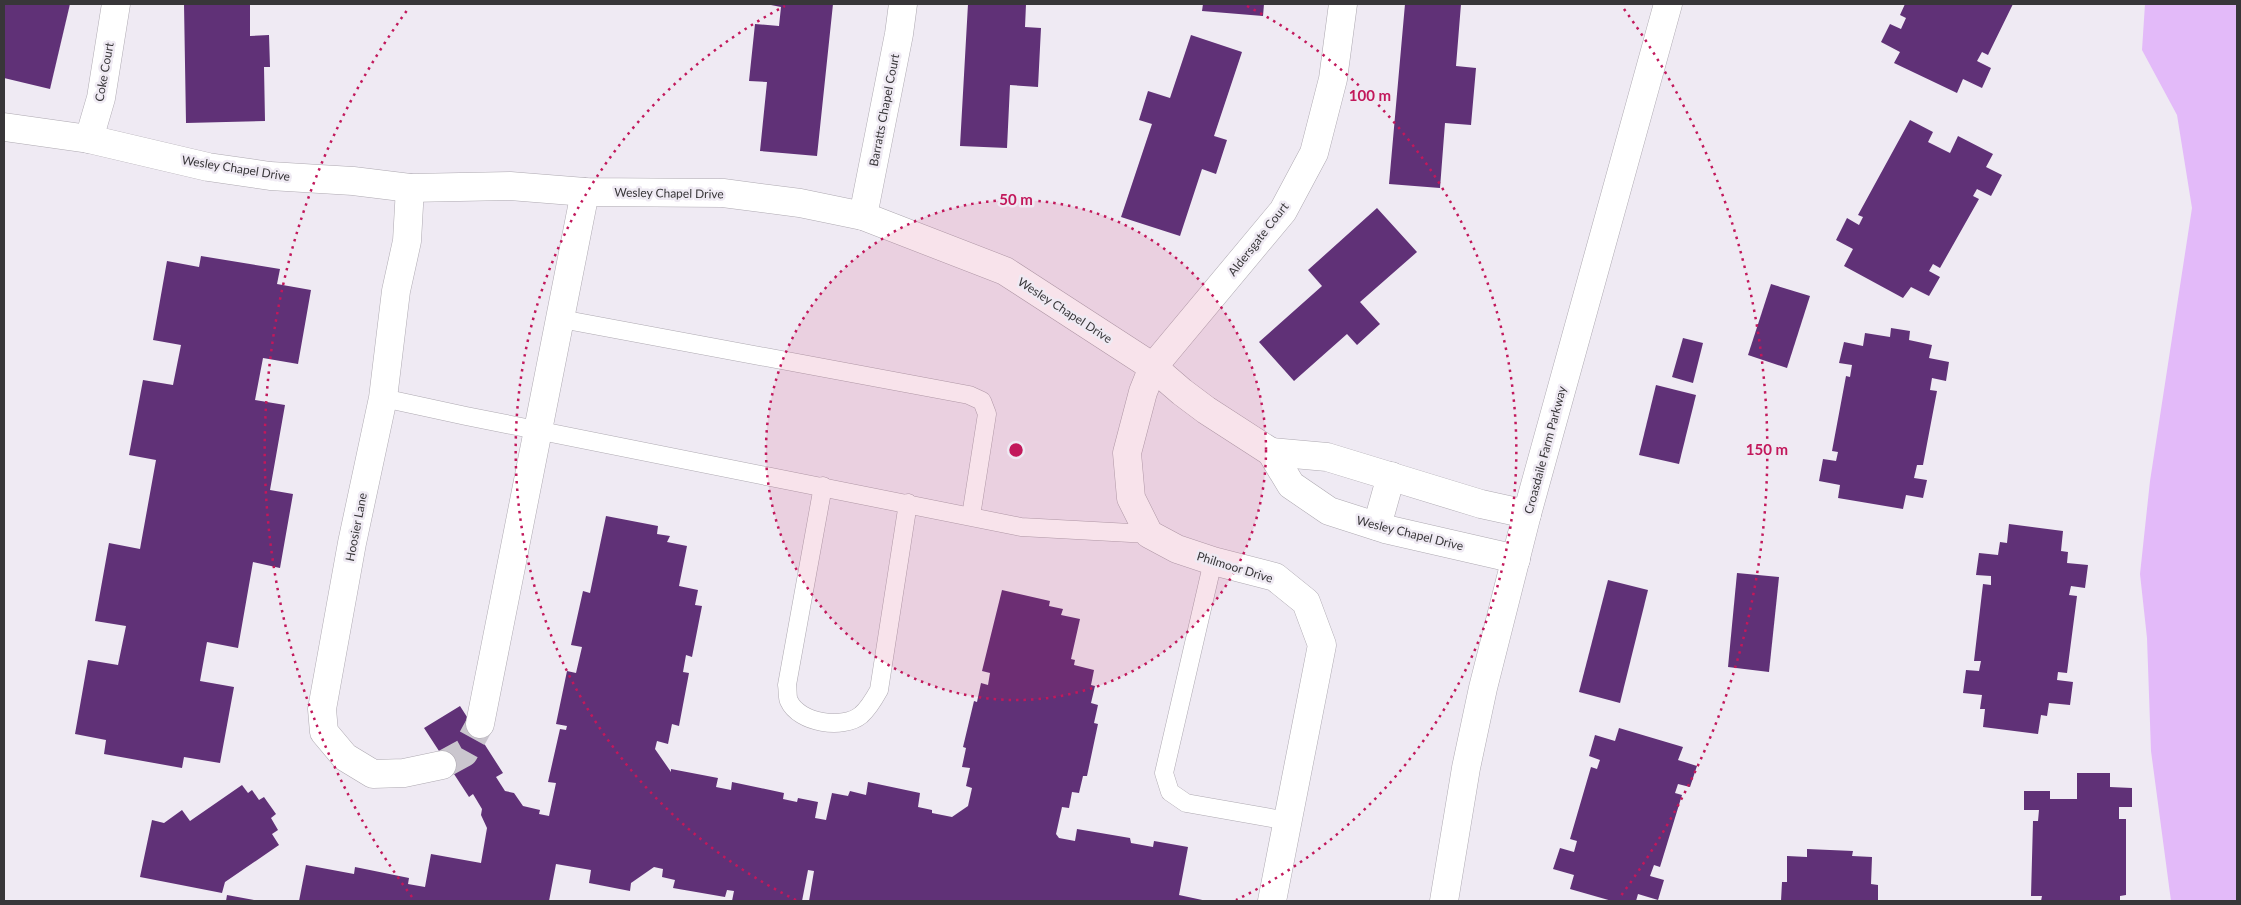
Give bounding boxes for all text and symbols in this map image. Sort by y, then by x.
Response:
street label: Coke Court [91,41,117,103]
street label: Barratts Chapel Court [866,52,902,168]
text: 100 m [1349,86,1391,104]
street label: Wesley Chapel Drive [181,152,291,184]
street label: Wesley Chapel Drive [614,185,724,201]
text: 50 m [999,190,1033,208]
street label: Aldersgate Court [1225,199,1292,279]
street label: Wesley Chapel Drive [1015,274,1115,346]
street label: Croasdaile Farm Parkway [1521,384,1570,516]
text: 150 m [1746,440,1788,458]
centre of rings [1007,441,1025,459]
street label: Hoosier Lane [342,492,370,562]
street label: Wesley Chapel Drive [1355,512,1465,554]
street label: Philmoor Drive [1195,548,1275,586]

